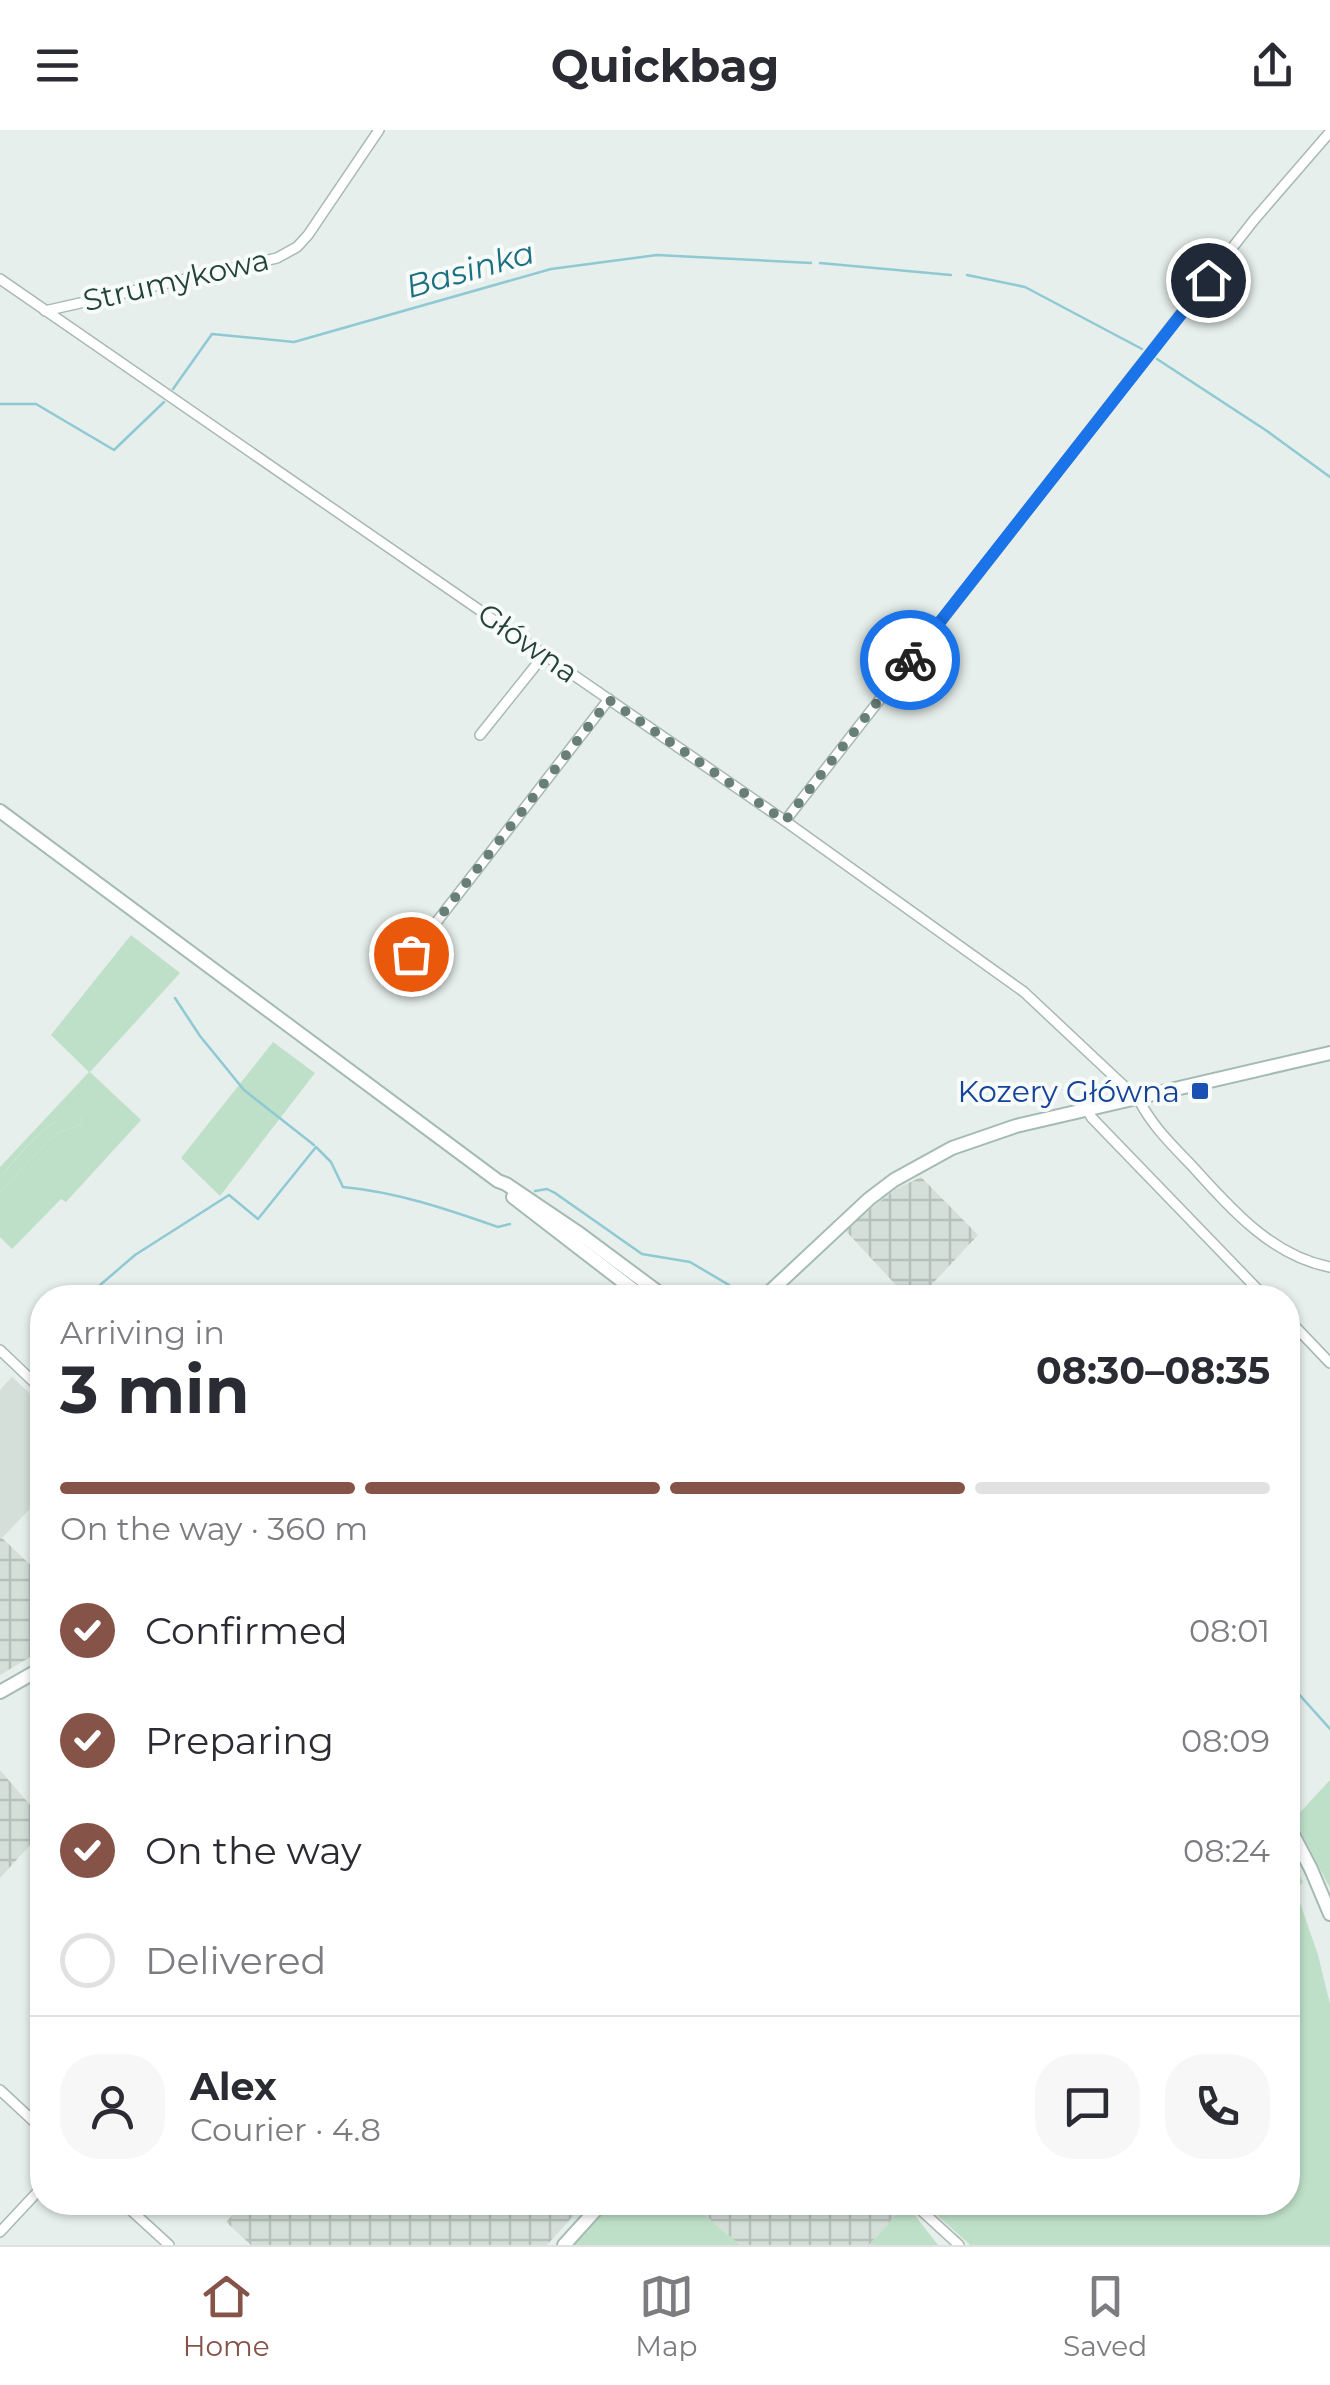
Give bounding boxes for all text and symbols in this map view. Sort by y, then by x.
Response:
icon: menu [30,38,85,93]
text: Quickbag [551,38,779,93]
icon: share [1245,38,1300,93]
water label: Basinka [401,232,539,306]
pin [1166,238,1251,323]
street label: Strumykowa [80,241,272,319]
icon: home [1181,253,1236,308]
street label: Główna [471,595,585,691]
courier [860,610,960,710]
icon: bike [883,633,938,688]
pin [369,912,454,997]
icon: bag [384,927,439,982]
place label: Kozery Główna [957,1073,1180,1110]
marker: Kozery Główna [1189,1080,1211,1102]
text: Arriving in [60,1313,225,1352]
text: 08:30–08:35 [1036,1347,1270,1394]
text: 3 min [60,1350,250,1429]
text: On the way · 360 m [60,1509,368,1548]
icon: check [60,1603,115,1658]
text: Confirmed [145,1607,348,1654]
text: 08:01 [1189,1611,1270,1650]
icon: check [60,1713,115,1768]
text: Preparing [145,1717,334,1764]
text: 08:09 [1181,1721,1270,1760]
icon: check [60,1823,115,1878]
text: On the way [145,1827,362,1874]
text: 08:24 [1183,1831,1270,1870]
text: Delivered [145,1937,326,1984]
button: person [60,2054,165,2159]
button: chat [1035,2054,1140,2159]
button: phone [1165,2054,1270,2159]
text: Alex [190,2063,277,2110]
text: Courier · 4.8 [190,2110,381,2149]
tab: Home [183,2269,270,2363]
tab: Map [635,2269,698,2363]
tab: Saved [1063,2269,1147,2363]

